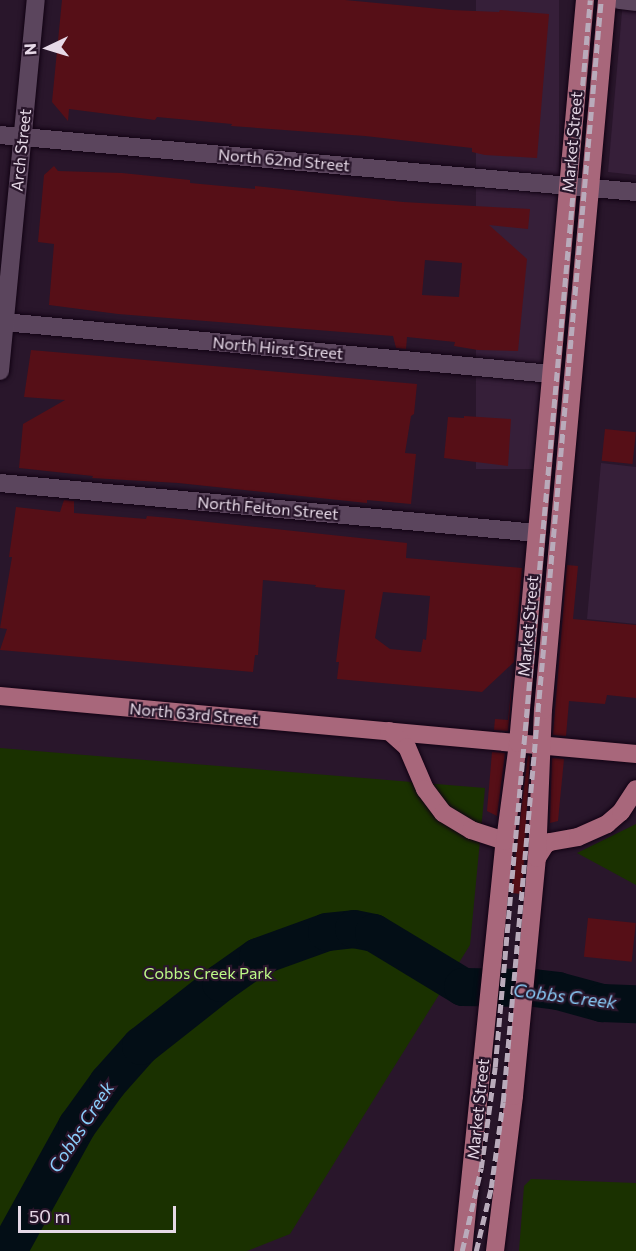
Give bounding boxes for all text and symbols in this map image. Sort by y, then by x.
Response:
north arrow [18,18,78,78]
text: N [20,43,39,56]
street label: Market Street [558,91,586,193]
street label: Arch Street [7,108,35,192]
street label: North 62nd Street [217,145,351,175]
street label: North Hirst Street [212,333,344,363]
street label: North Felton Street [197,492,339,524]
street label: Market Street [514,575,542,677]
street label: North 63rd Street [129,699,259,729]
park label: Cobbs Creek Park [144,963,272,983]
water label: Cobbs Creek [512,979,618,1013]
street label: Market Street [463,1058,493,1160]
water label: Cobbs Creek [44,1078,118,1176]
scale bar [21,1194,178,1232]
text: 50 m [29,1205,70,1227]

